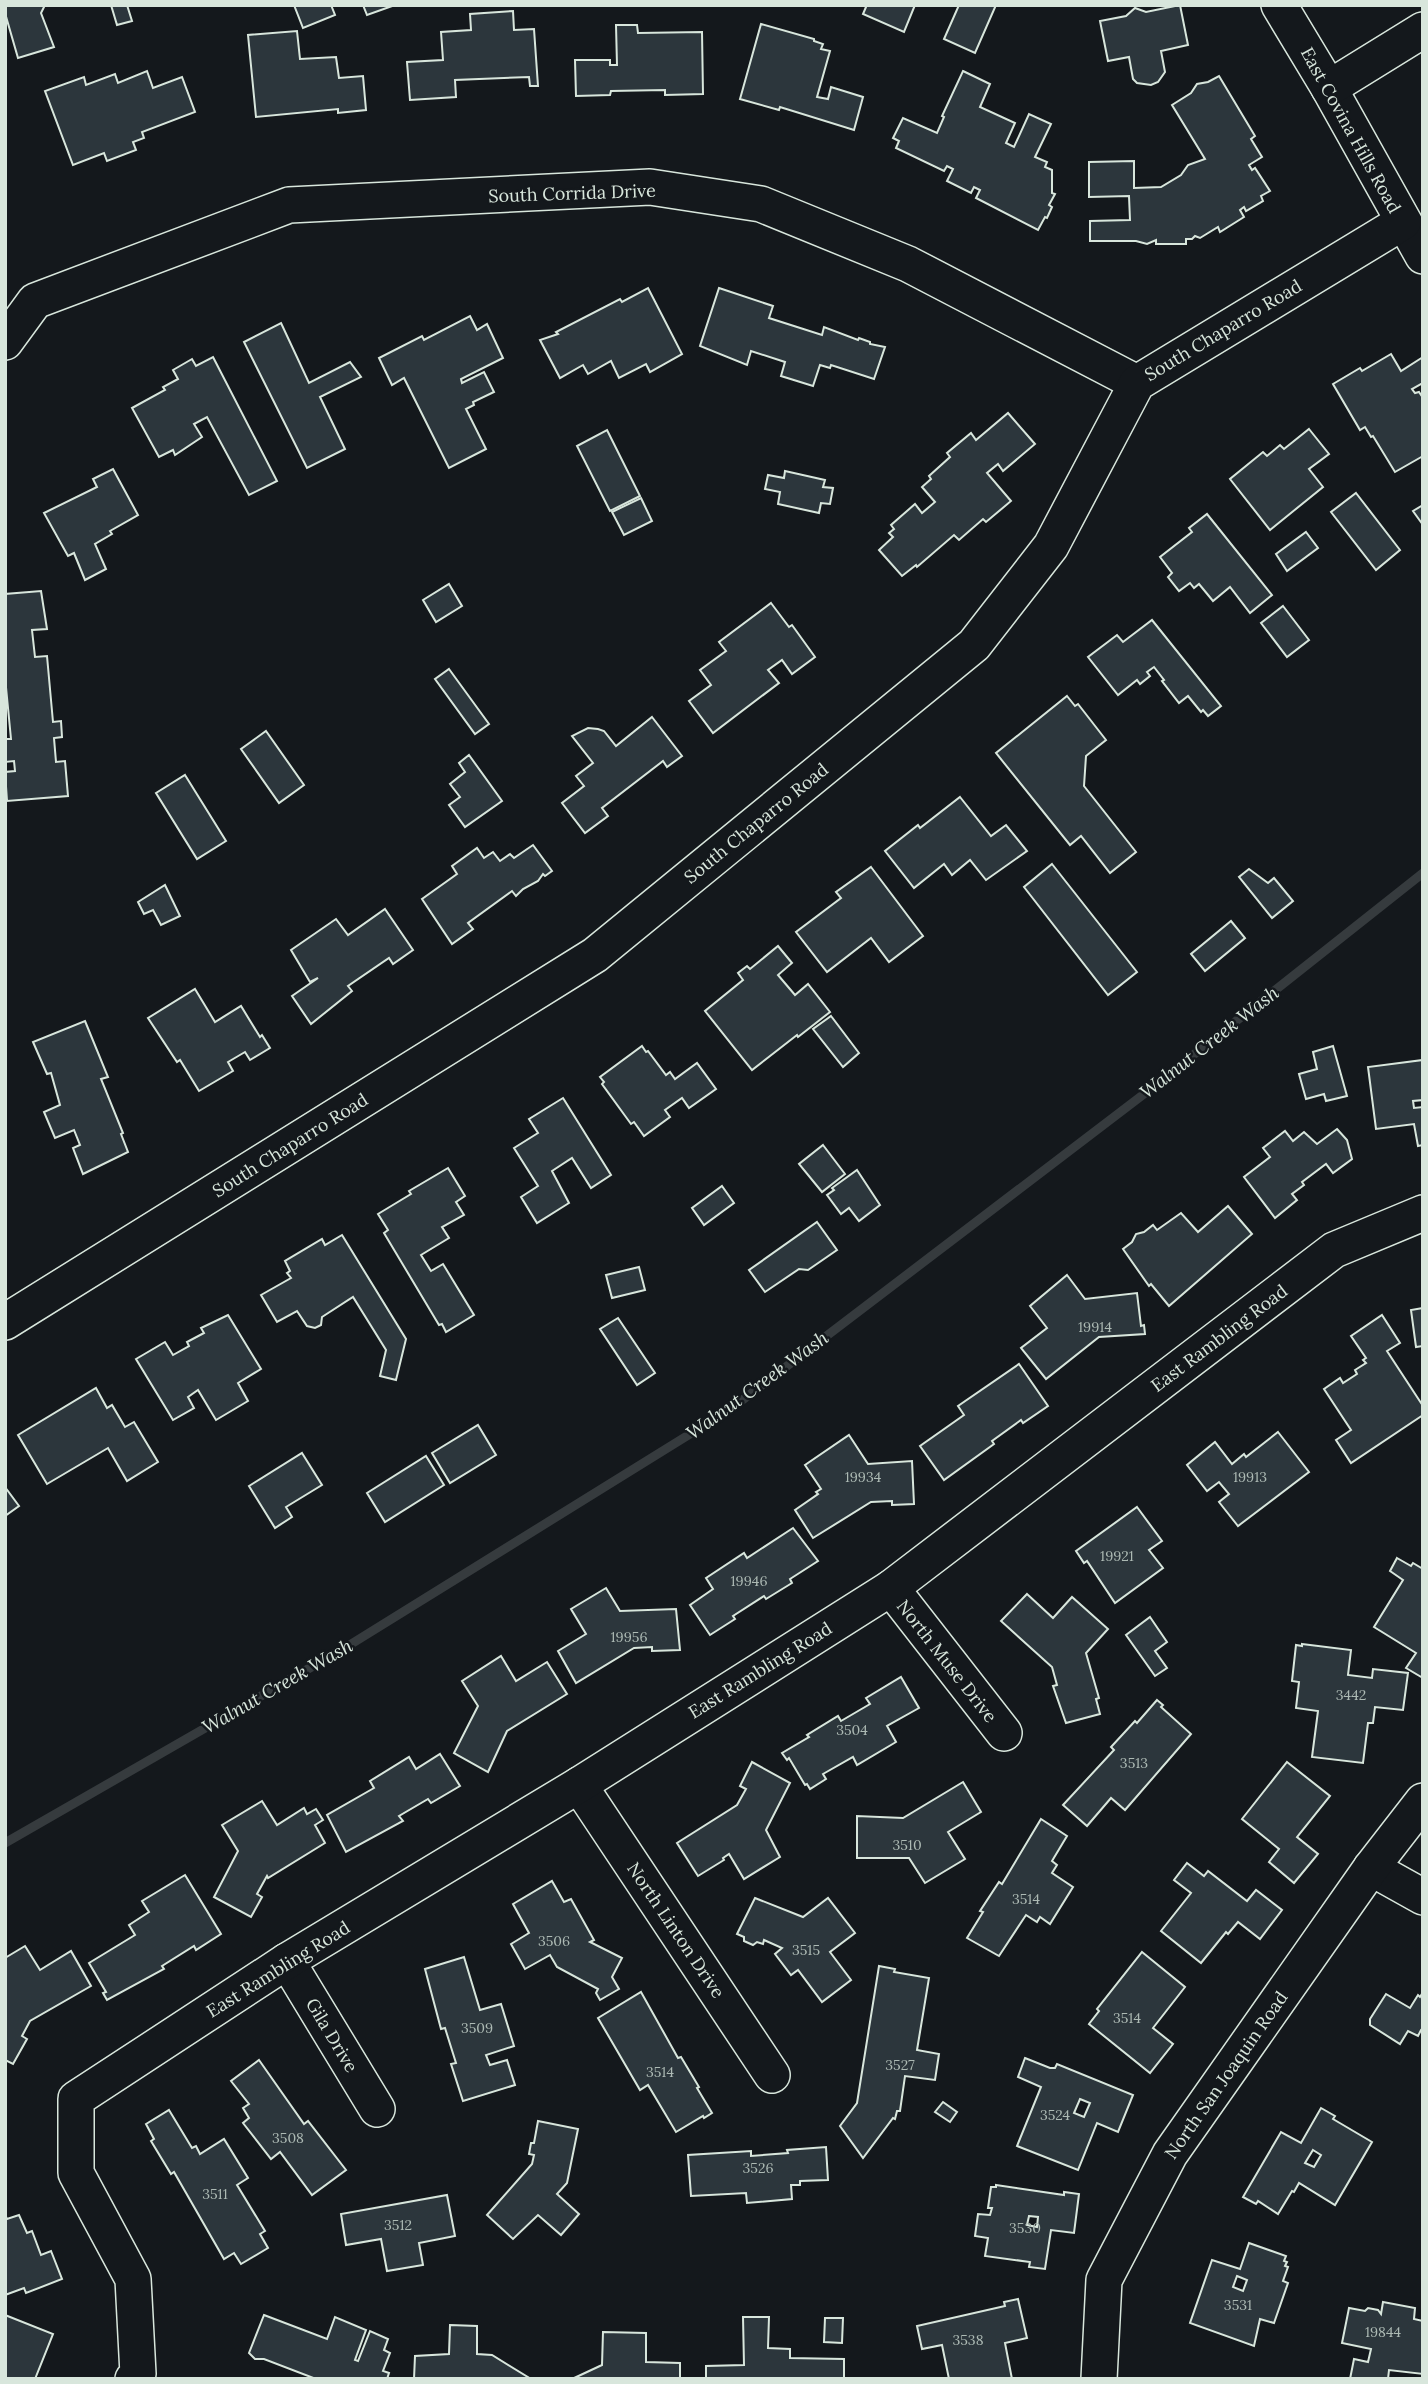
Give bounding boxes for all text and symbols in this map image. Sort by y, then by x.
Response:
street label: East Covina Hills Road [1296,43,1406,217]
street label: South Corrida Drive [488,179,656,207]
street label: South Chaparro Road [1140,274,1306,386]
street label: South Chaparro Road [679,758,833,888]
water label: Walnut Creek Wash [1135,980,1283,1104]
street label: South Chaparro Road [208,1088,372,1202]
street label: East Rambling Road [1146,1279,1292,1397]
house number: 19914 [1078,1318,1112,1336]
water label: Walnut Creek Wash [681,1325,833,1445]
house number: 19934 [845,1468,882,1486]
house number: 19913 [1233,1468,1267,1486]
house number: 19921 [1100,1547,1134,1565]
house number: 19946 [731,1572,767,1590]
street label: North Muse Drive [892,1595,1002,1727]
street label: East Rambling Road [684,1616,836,1723]
house number: 19956 [610,1628,648,1646]
water label: Walnut Creek Wash [197,1633,357,1739]
house number: 3442 [1336,1686,1366,1704]
house number: 3504 [836,1721,868,1739]
house number: 3513 [1120,1754,1148,1772]
house number: 3510 [892,1836,922,1854]
street label: North Linton Drive [622,1858,730,2002]
house number: 3514 [1012,1890,1040,1908]
street label: East Rambling Road [202,1915,354,2022]
house number: 3506 [538,1932,570,1950]
house number: 3515 [792,1941,820,1959]
street label: North San Joaquin Road [1159,1986,1293,2163]
street label: Gila Drive [301,1994,363,2077]
house number: 3514 [1113,2009,1141,2027]
house number: 3509 [461,2019,493,2037]
house number: 3527 [885,2056,915,2074]
house number: 3514 [646,2063,674,2081]
house number: 3524 [1040,2106,1071,2124]
house number: 3508 [272,2129,304,2147]
house number: 3526 [742,2159,774,2177]
house number: 3511 [202,2185,228,2203]
house number: 3512 [384,2216,412,2234]
house number: 3530 [1009,2219,1041,2237]
house number: 3531 [1224,2296,1252,2314]
house number: 19844 [1365,2323,1402,2341]
house number: 3538 [952,2331,984,2349]

